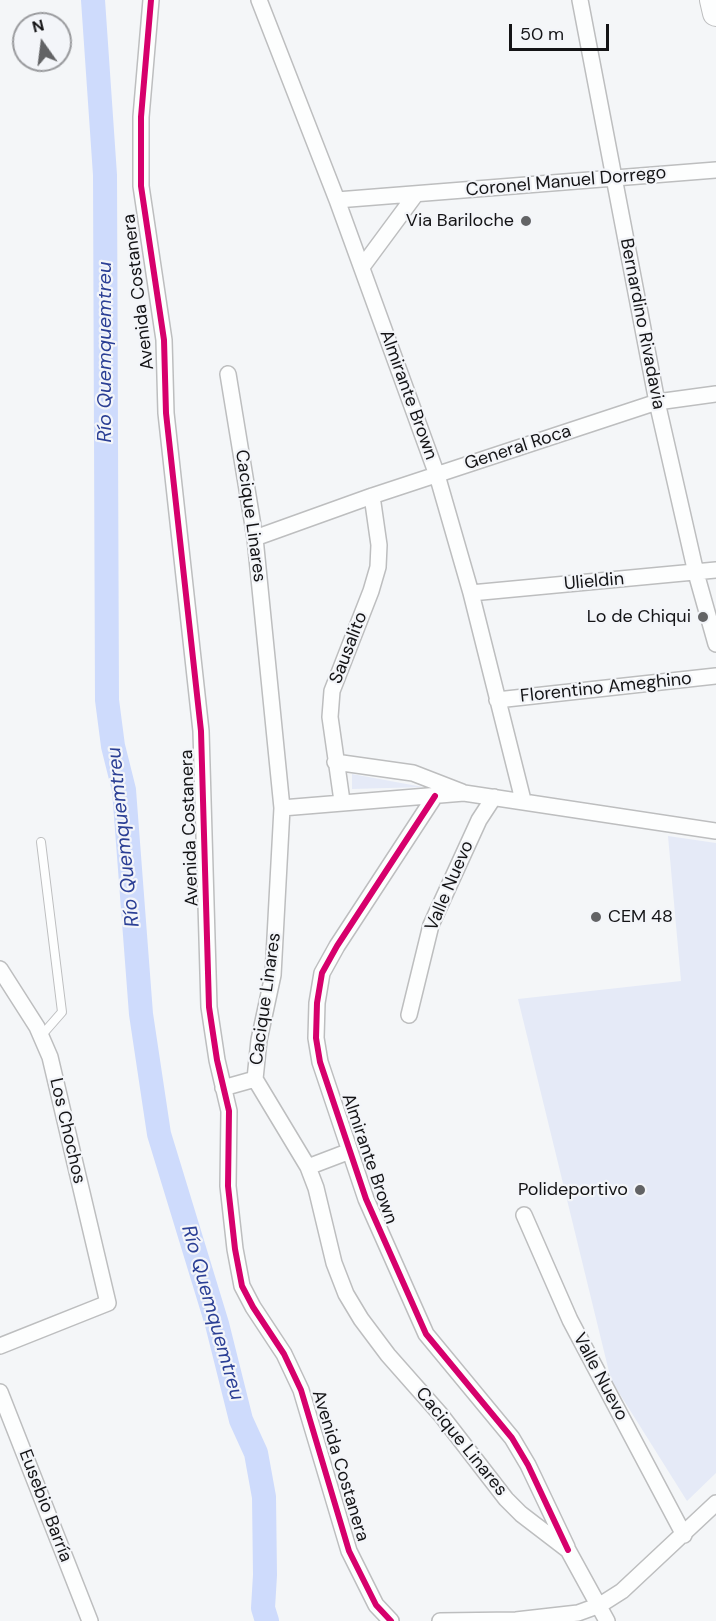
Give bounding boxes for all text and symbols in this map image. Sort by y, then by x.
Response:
north arrow [12,12,72,72]
scale bar [512,12,612,50]
text: N [30,14,46,38]
text: 50 m [520,22,564,46]
street label: Coronel Manuel Dorrego [465,162,667,202]
place label: Via Bariloche [406,210,514,232]
street label: Avenida Costanera [119,213,159,371]
marker: Via Bariloche [519,214,533,228]
street label: Bernardino Rivadavia [615,237,669,411]
water label: Río Quemquemtreu [94,262,118,442]
street label: Almirante Brown [375,327,441,463]
street label: General Roca [462,421,574,475]
street label: Cacique Linares [230,448,270,584]
street label: Ulieldin [563,569,625,595]
place label: Lo de Chiqui [587,606,691,628]
street label: Sausalito [325,609,373,687]
marker: Lo de Chiqui [696,610,710,624]
street label: Florentino Ameghino [519,668,693,708]
water label: Río Quemquemtreu [103,746,145,928]
street label: Avenida Costanera [176,749,204,907]
street label: Valle Nuevo [421,838,479,934]
place label: CEM 48 [608,906,673,928]
marker: CEM 48 [589,910,603,924]
street label: Cacique Linares [246,931,286,1067]
street label: Los Chochos [44,1076,90,1186]
street label: Almirante Brown [337,1091,401,1227]
place label: Polideportivo [518,1179,628,1201]
marker: Polideportivo [633,1183,647,1197]
water label: Río Quemquemtreu [176,1223,248,1403]
street label: Valle Nuevo [568,1329,632,1425]
street label: Cacique Linares [411,1383,511,1501]
street label: Avenida Costanera [307,1388,373,1544]
street label: Eusebio Barría [14,1447,76,1565]

